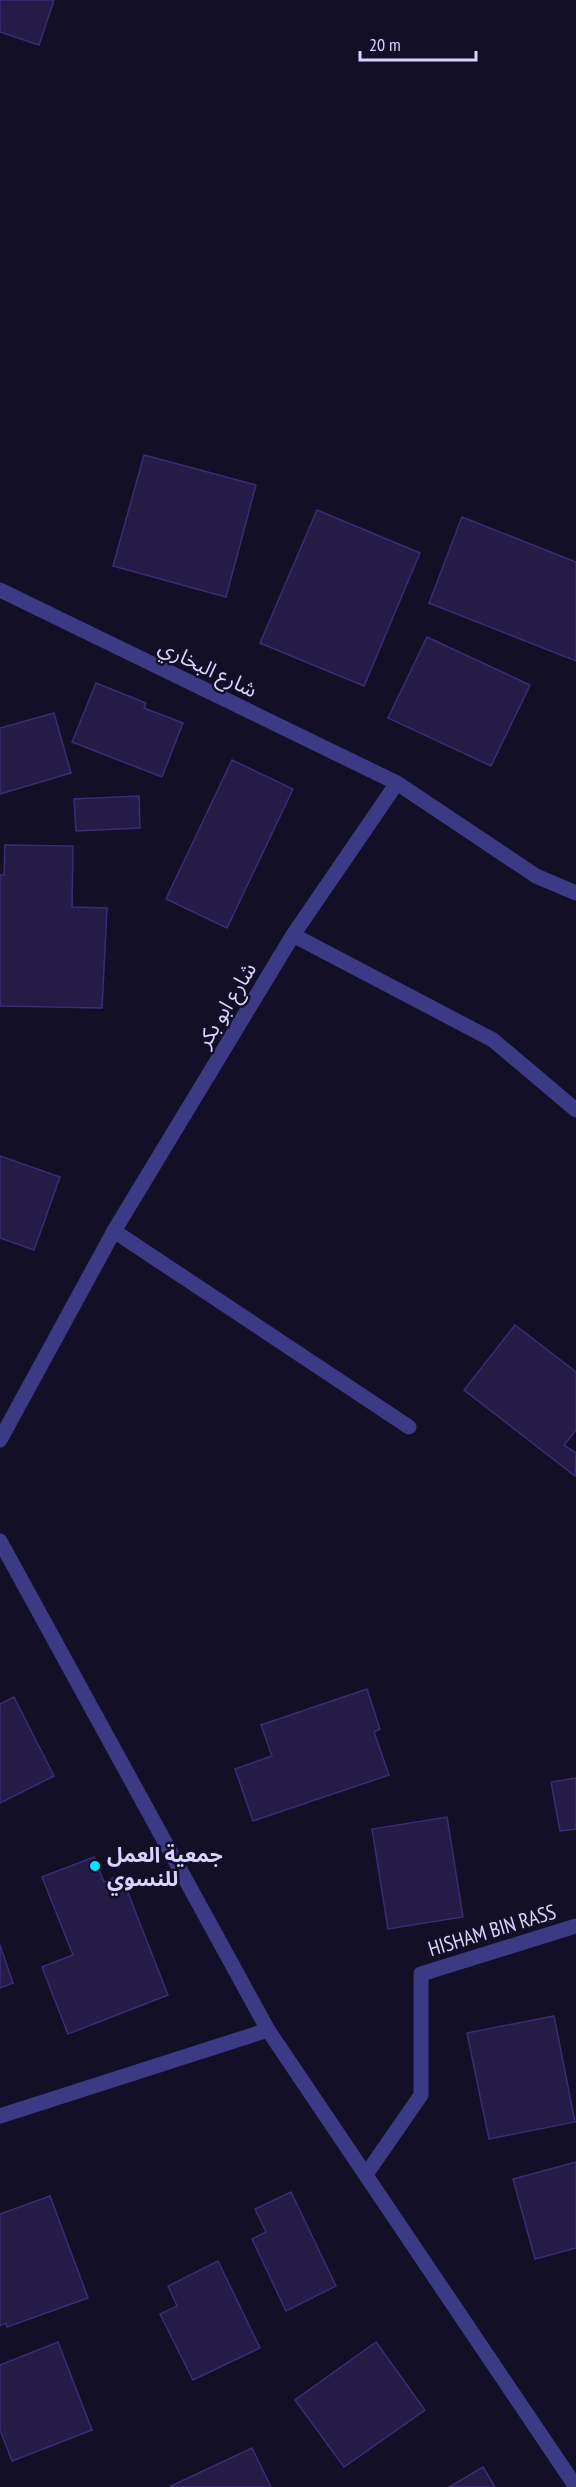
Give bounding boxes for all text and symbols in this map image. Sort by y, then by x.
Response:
scale bar [360,24,476,62]
text: 20 m [369,33,401,56]
street label: شارع البخاري [153,633,262,706]
street label: شارع ابو بكر [189,957,264,1055]
place label: جمعية العمل للنسوي [107,1841,223,1895]
marker: جمعية العمل للنسوي [88,1859,102,1873]
street label: HISHAM BIN RASS [425,1898,559,1962]

